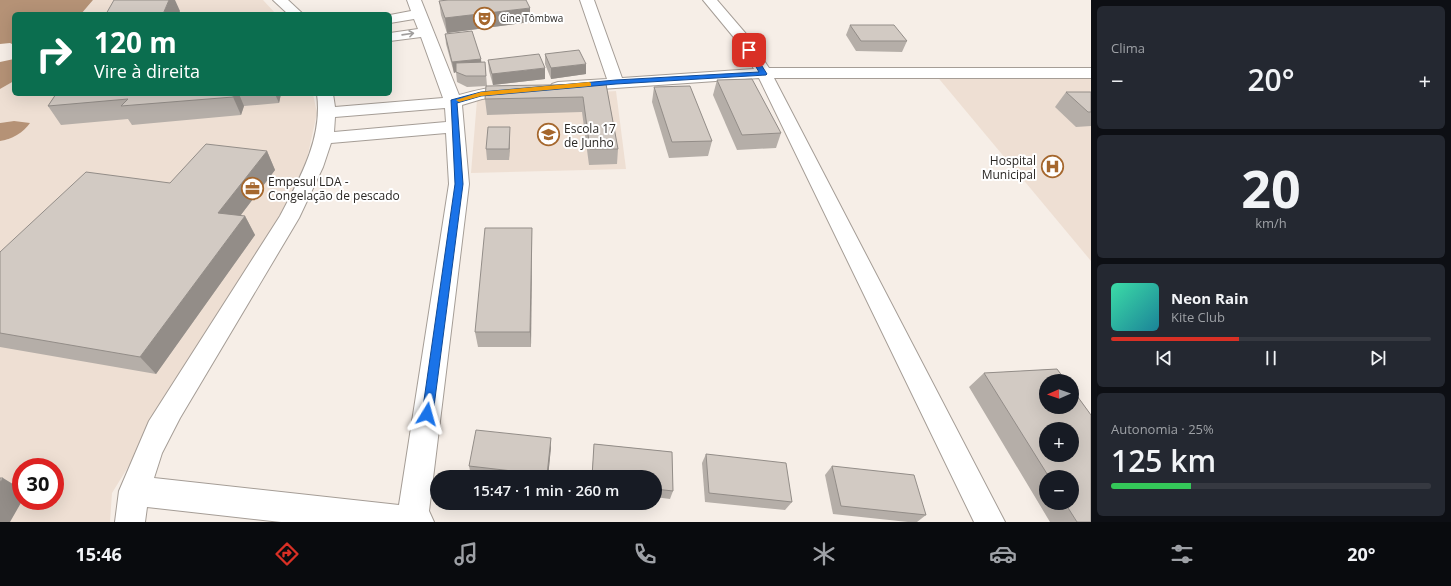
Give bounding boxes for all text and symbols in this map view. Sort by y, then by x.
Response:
theatre icon: Cine Tômbwa [472,5,498,31]
place label: Cine Tômbwa [500,11,563,25]
text: 120 m [94,23,177,61]
icon: right [28,28,80,80]
one-way arrow [401,30,414,38]
pin [732,33,766,67]
icon: arrive [738,39,760,61]
text: Clima [1111,39,1145,57]
text: Vire à direita [94,59,200,83]
text: 20° [1247,59,1295,100]
text: − [1111,65,1124,95]
text: + [1418,65,1431,95]
place label: Escola 17 de Junho [564,120,616,151]
school or university icon: Escola 17 de Junho [535,122,561,148]
place label: Hospital Municipal [982,152,1036,183]
text: 20 [1241,152,1301,223]
hospital icon: Hospital Municipal [1039,154,1065,180]
place label: Empesul LDA - Congelação de pescado [268,173,400,204]
office icon: Empesul LDA - Congelação de pescado [239,175,265,201]
text: km/h [1255,214,1287,232]
text: Neon Rain [1171,288,1249,308]
text: Kite Club [1171,308,1225,326]
icon: previous [1153,347,1175,369]
icon: pause [1260,347,1282,369]
icon: next [1367,347,1389,369]
north arrow [1039,374,1079,414]
map controls [1039,374,1079,510]
position arrow [406,393,448,435]
text: Autonomia · 25% [1111,420,1214,438]
button: + [1039,422,1079,462]
text: 125 km [1111,440,1216,481]
speed limit sign: 30 [12,458,64,510]
button: − [1039,470,1079,510]
text: 15:47 · 1 min · 260 m [473,480,619,500]
icon: directions [273,540,301,568]
icon: music [452,540,480,568]
icon: phone [631,540,659,568]
icon: climate [810,540,838,568]
icon: car [989,540,1017,568]
icon: filters [1168,540,1196,568]
text: 15:46 [76,542,122,566]
text: 20° [1347,542,1375,566]

